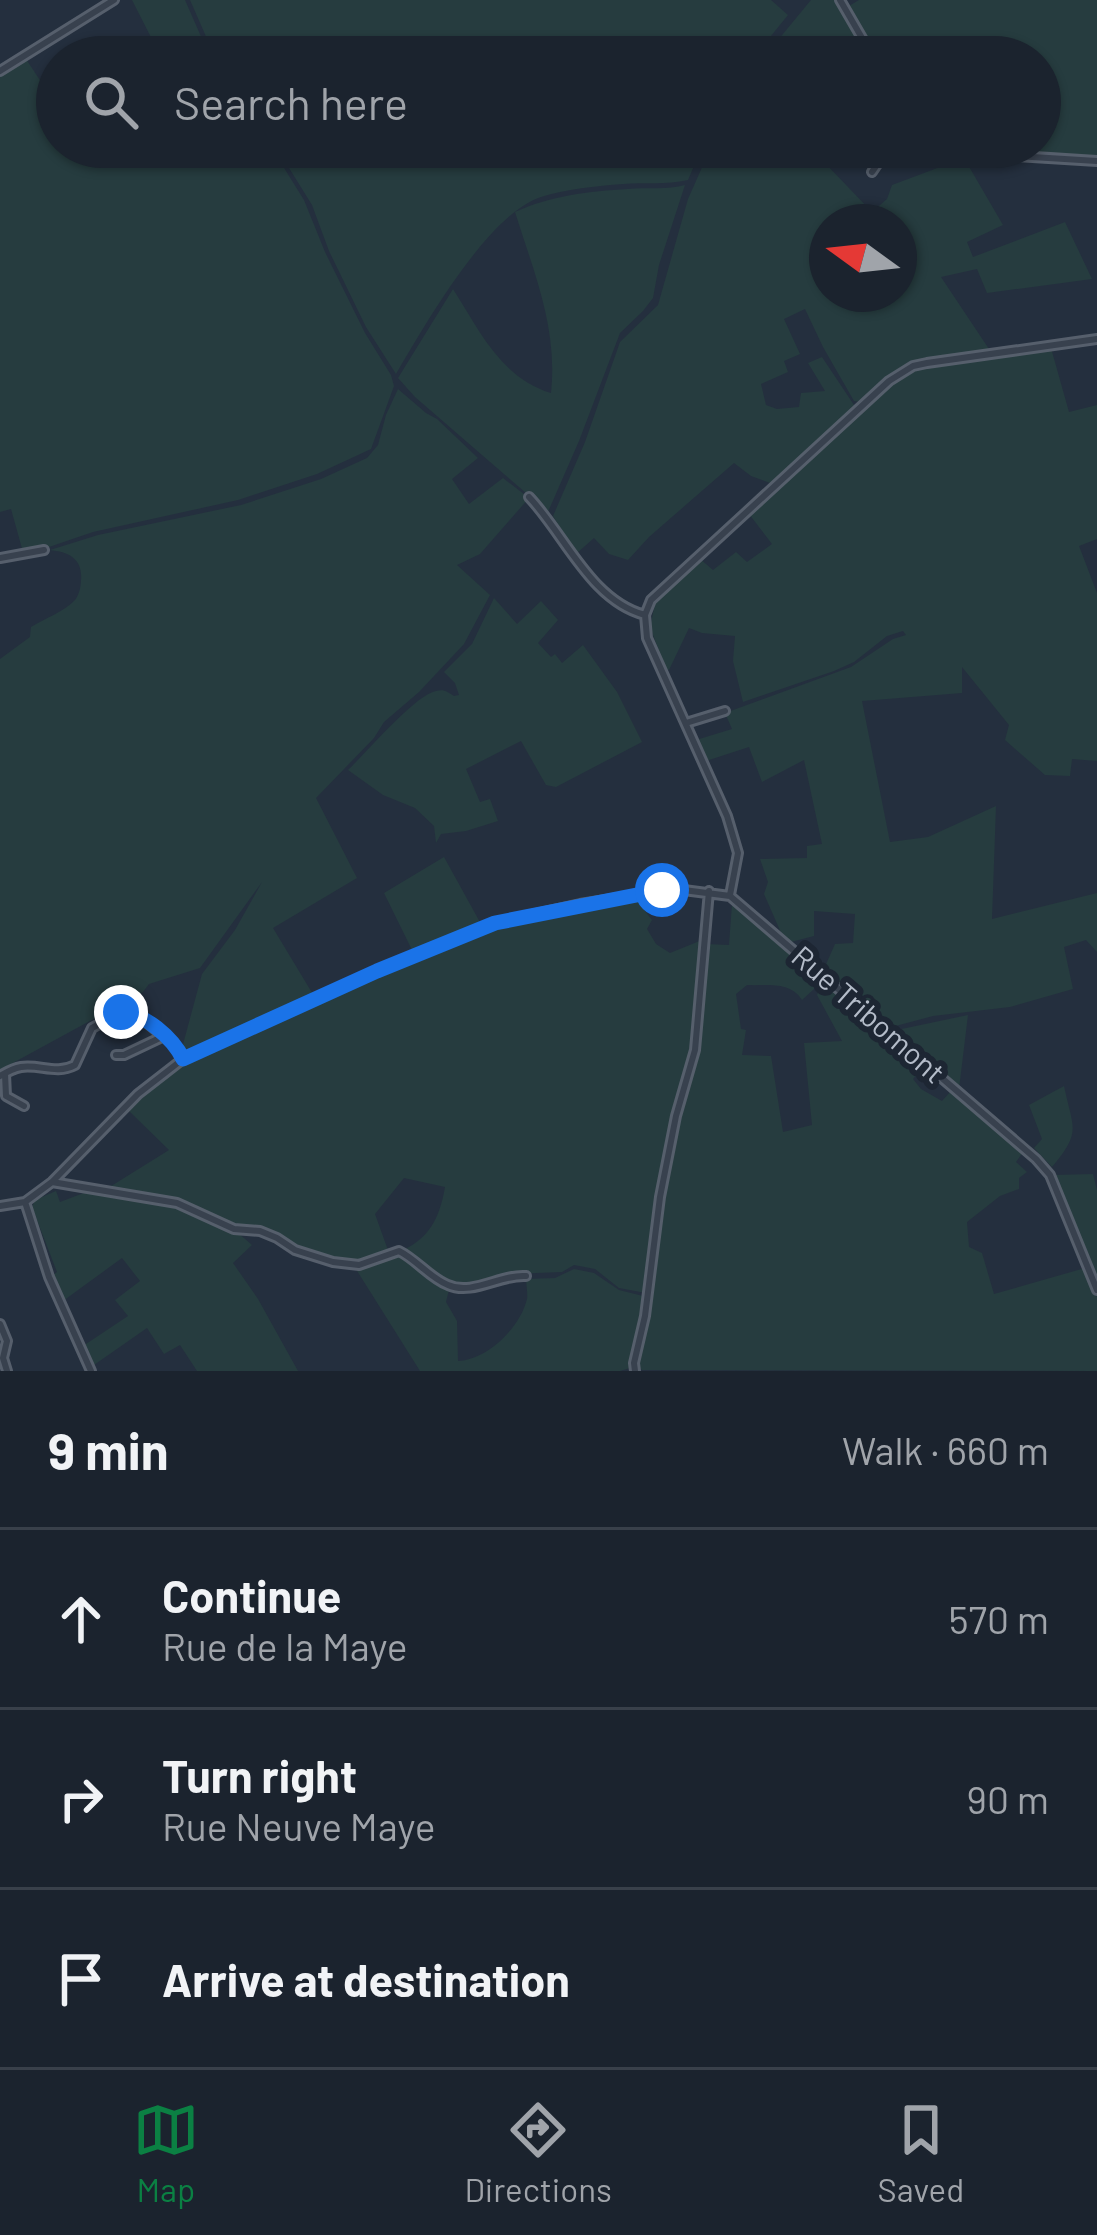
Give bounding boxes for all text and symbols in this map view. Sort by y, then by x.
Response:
search box [36,36,1061,168]
icon: search [78,69,144,135]
text: Search here [174,75,408,129]
north arrow [809,204,917,312]
route start [635,863,689,917]
street label: Rue Tribomont [785,937,953,1090]
route end [94,985,148,1039]
text: 9 min [48,1419,169,1480]
text: Walk · 660 m [842,1426,1049,1473]
text: Continue [162,1568,341,1622]
icon: ahead [48,1586,114,1652]
text: 570 m [948,1595,1049,1642]
text: Rue de la Maye [162,1622,408,1669]
text: Turn right [162,1748,357,1802]
icon: right [48,1766,114,1832]
text: 90 m [967,1775,1049,1822]
text: Rue Neuve Maye [162,1802,436,1849]
icon: arrive [48,1946,114,2012]
text: Arrive at destination [162,1952,570,2006]
tab: Map [133,2097,199,2209]
tab: Directions [464,2097,612,2209]
tab: Saved [878,2097,964,2209]

